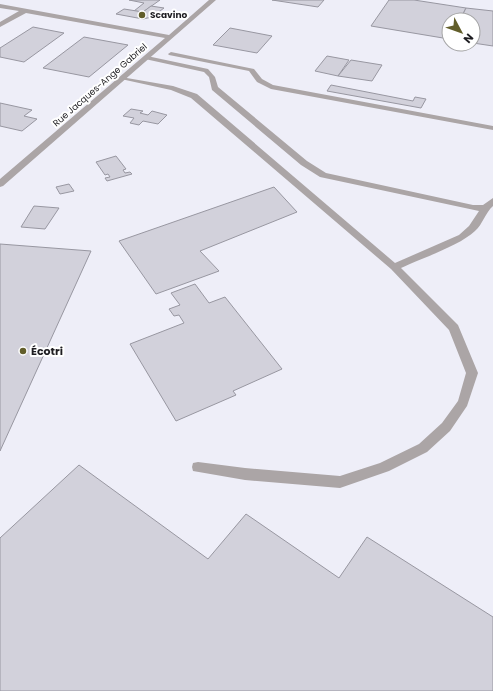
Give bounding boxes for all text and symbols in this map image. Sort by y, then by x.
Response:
place label: Scavino [150,9,187,21]
marker: Scavino [137,10,147,20]
north arrow [441,12,481,52]
text: N [460,30,477,47]
street label: Rue Jacques-Ange Gabriel [50,41,150,129]
place label: Écotri [31,343,63,359]
marker: Écotri [18,346,28,356]

